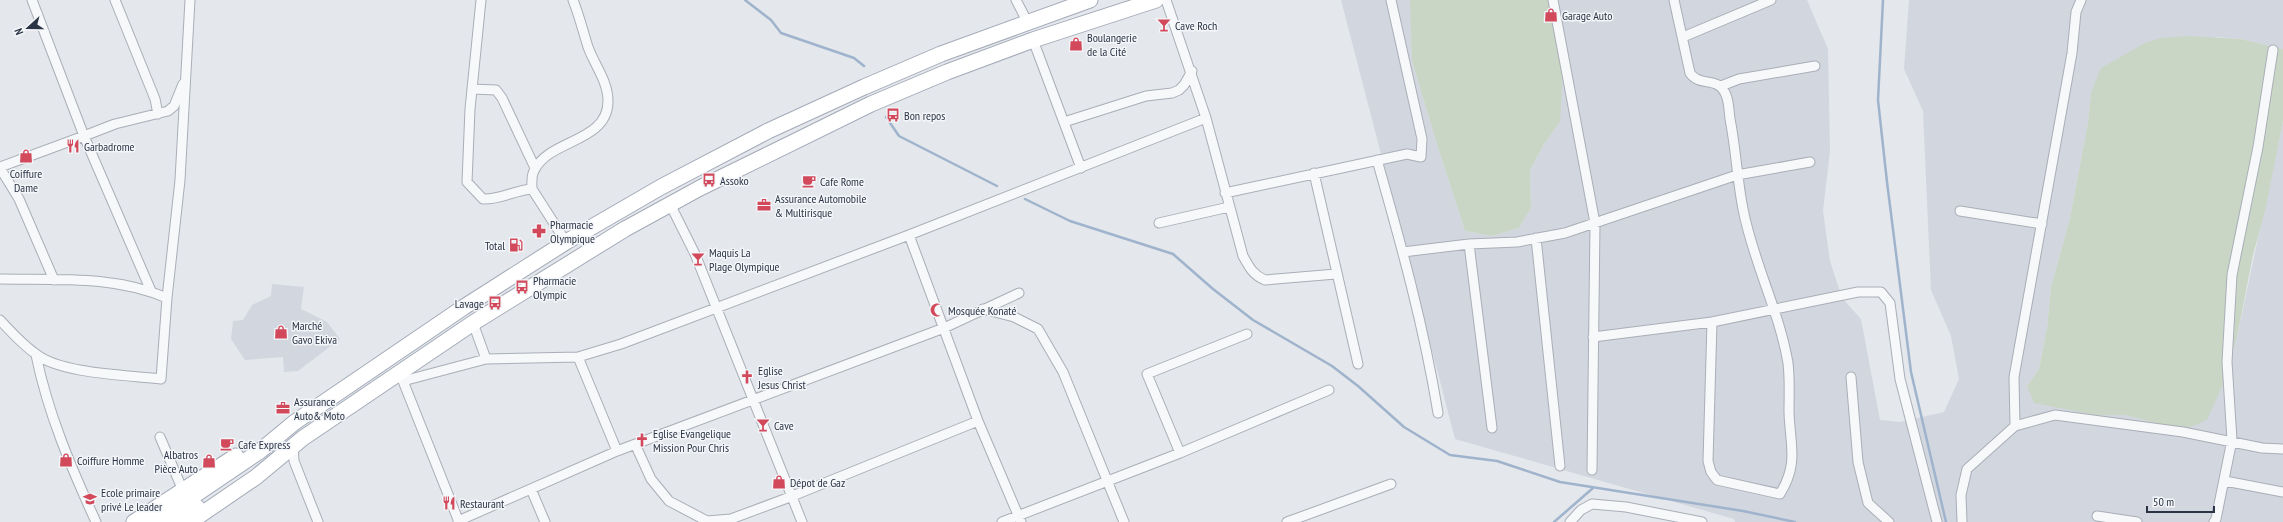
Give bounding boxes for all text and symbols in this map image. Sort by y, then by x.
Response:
shop icon: Garage Auto [1543,7,1559,23]
north arrow [8,8,48,48]
place label: Garage Auto [1562,8,1612,23]
bar icon: Cave Roch [1156,17,1172,33]
place label: Cave Roch [1175,18,1217,33]
text: N [11,26,26,37]
place label: Boulangerie de la Cité [1087,30,1137,59]
shop icon: Boulangerie de la Cité [1068,36,1084,52]
bus stop icon: Bon repos [885,107,901,123]
place label: Bon repos [904,108,945,123]
restaurant icon: Garbadrome [65,138,81,154]
place label: Garbadrome [84,139,134,154]
shop icon: Coiffure Dame [18,148,34,164]
place label: Coiffure Dame [10,166,42,195]
bus stop icon: Assoko [701,172,717,188]
place label: Assoko [720,173,749,188]
cafe icon: Cafe Rome [801,173,817,189]
place label: Cafe Rome [820,174,864,189]
place label: Assurance Automobile & Multirisque [775,191,866,220]
office icon: Assurance Automobile & Multirisque [756,197,772,213]
place label: Pharmacie Olympique [550,217,595,246]
pharmacy icon: Pharmacie Olympique [531,223,547,239]
fuel station icon: Total [508,237,524,253]
place label: Total [485,238,505,253]
place label: Maquis La Plage Olympique [709,245,780,274]
bar icon: Maquis La Plage Olympique [690,251,706,267]
place label: Pharmacie Olympic [533,273,576,302]
bus stop icon: Pharmacie Olympic [514,279,530,295]
bus stop icon: Lavage [487,295,503,311]
place label: Lavage [455,296,484,311]
mosque icon: Mosquée Konaté [929,302,945,318]
place label: Mosquée Konaté [948,303,1017,318]
place label: Marché Gavo Ekiva [292,318,337,347]
shop icon: Marché Gavo Ekiva [273,324,289,340]
place label: Eglise Jesus Christ [757,363,806,392]
church icon: Eglise Jesus Christ [739,369,755,385]
place label: Assurance Auto& Moto [294,394,345,423]
office icon: Assurance Auto& Moto [275,400,291,416]
bar icon: Cave [755,417,771,433]
place label: Cave [774,418,794,433]
place label: Eglise Evangelique Mission Pour Chris [653,426,731,455]
church icon: Eglise Evangelique Mission Pour Chris [634,432,650,448]
cafe icon: Cafe Express [219,436,235,452]
place label: Cafe Express [238,437,290,452]
place label: Albatros Pièce Auto [155,447,198,476]
shop icon: Coiffure Homme [58,452,74,468]
place label: Coiffure Homme [77,453,144,468]
shop icon: Albatros Pièce Auto [201,453,217,469]
shop icon: Dépot de Gaz [771,474,787,490]
place label: Dépot de Gaz [790,475,845,490]
place label: Ecole primaire privé Le leader [101,485,163,514]
scale bar [2147,488,2214,514]
school or university icon: Ecole primaire privé Le leader [82,491,98,507]
text: 50 m [2153,494,2174,509]
restaurant icon: Restaurant [441,495,457,511]
place label: Restaurant [460,496,505,511]

